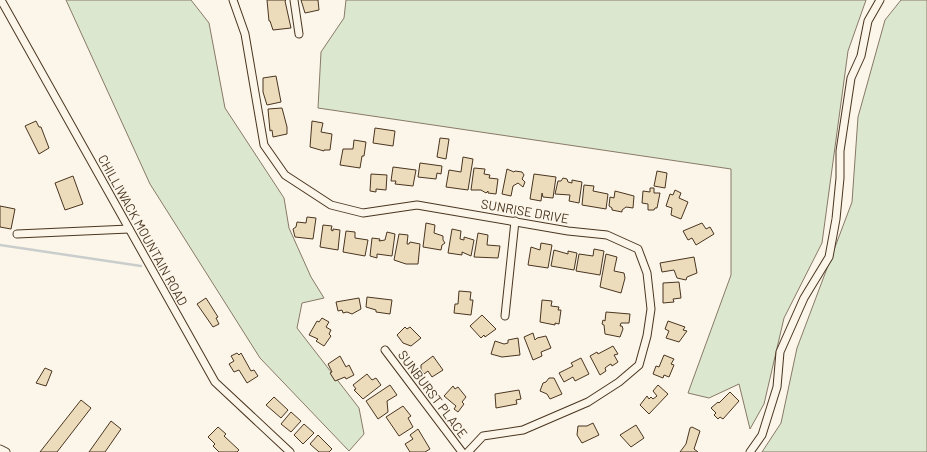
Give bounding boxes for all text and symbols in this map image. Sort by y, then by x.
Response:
street label: CHILLIWACK MOUNTAIN ROAD [95,152,191,308]
street label: SUNRISE DRIVE [480,195,570,227]
street label: SUNBURST PLACE [395,347,471,441]

